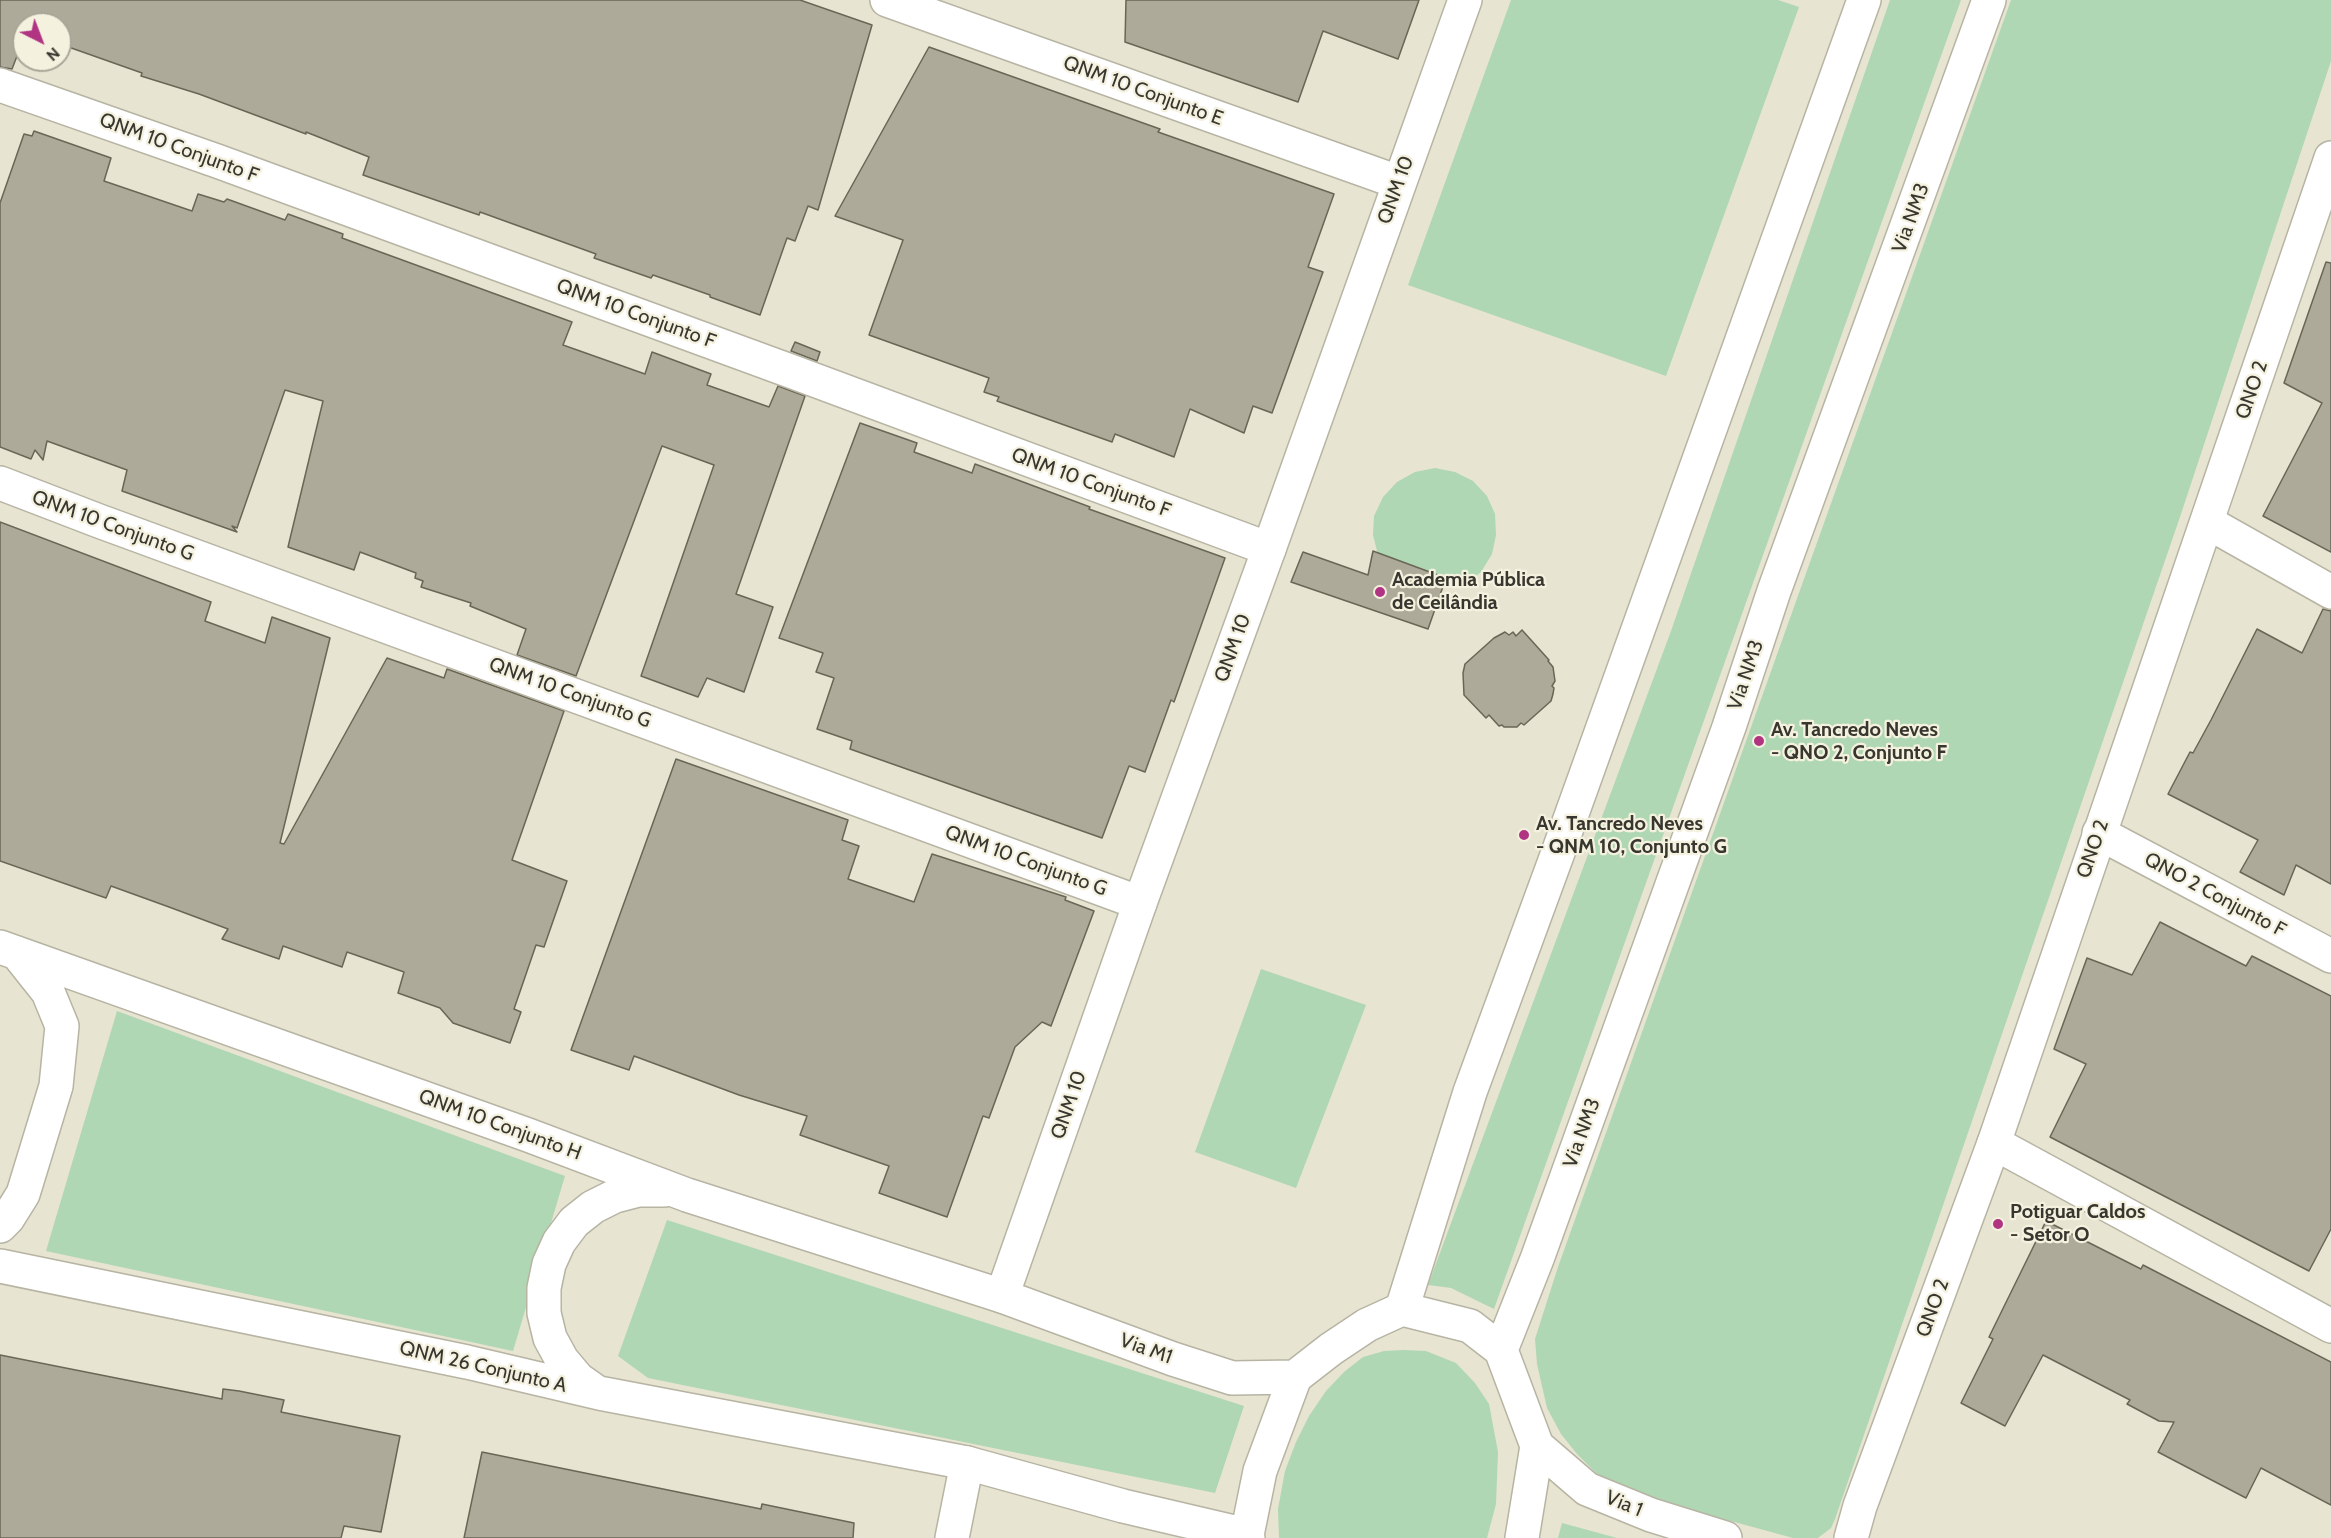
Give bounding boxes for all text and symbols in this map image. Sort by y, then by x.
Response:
north arrow [12,12,72,72]
text: N [42,43,64,65]
street label: QNM 10 Conjunto E [1060,51,1226,131]
street label: QNM 10 Conjunto F [96,108,262,188]
street label: QNM 10 [1373,153,1419,227]
street label: Via NM3 [1887,180,1935,256]
street label: QNM 10 Conjunto F [553,274,719,354]
street label: QNO 2 [2231,358,2273,422]
street label: QNM 10 Conjunto F [1008,443,1174,523]
street label: QNM 10 Conjunto G [29,486,197,566]
place label: Academia Pública de Ceilândia [1392,568,1545,615]
marker: Academia Pública de Ceilândia [1373,585,1387,599]
street label: QNM 10 [1210,611,1256,685]
street label: Via NM3 [1723,637,1769,713]
street label: QNM 10 Conjunto G [486,653,654,733]
place label: Av. Tancredo Neves - QNO 2, Conjunto F [1771,718,1947,765]
marker: Av. Tancredo Neves - QNO 2, Conjunto F [1752,734,1766,748]
place label: Av. Tancredo Neves - QNM 10, Conjunto G [1536,812,1727,859]
street label: QNO 2 [2072,817,2114,881]
street label: QNM 10 Conjunto G [942,821,1110,901]
marker: Av. Tancredo Neves - QNM 10, Conjunto G [1517,828,1531,842]
street label: QNO 2 Conjunto F [2140,848,2290,942]
street label: QNM 10 [1046,1068,1092,1142]
street label: QNM 10 Conjunto H [415,1084,585,1166]
street label: Via NM3 [1558,1095,1606,1171]
place label: Potiguar Caldos - Setor O [2010,1200,2145,1247]
marker: Potiguar Caldos - Setor O [1991,1217,2005,1231]
street label: QNO 2 [1911,1276,1955,1340]
street label: Via M1 [1117,1328,1175,1370]
street label: QNM 26 Conjunto A [397,1336,569,1398]
street label: Via 1 [1602,1486,1646,1522]

